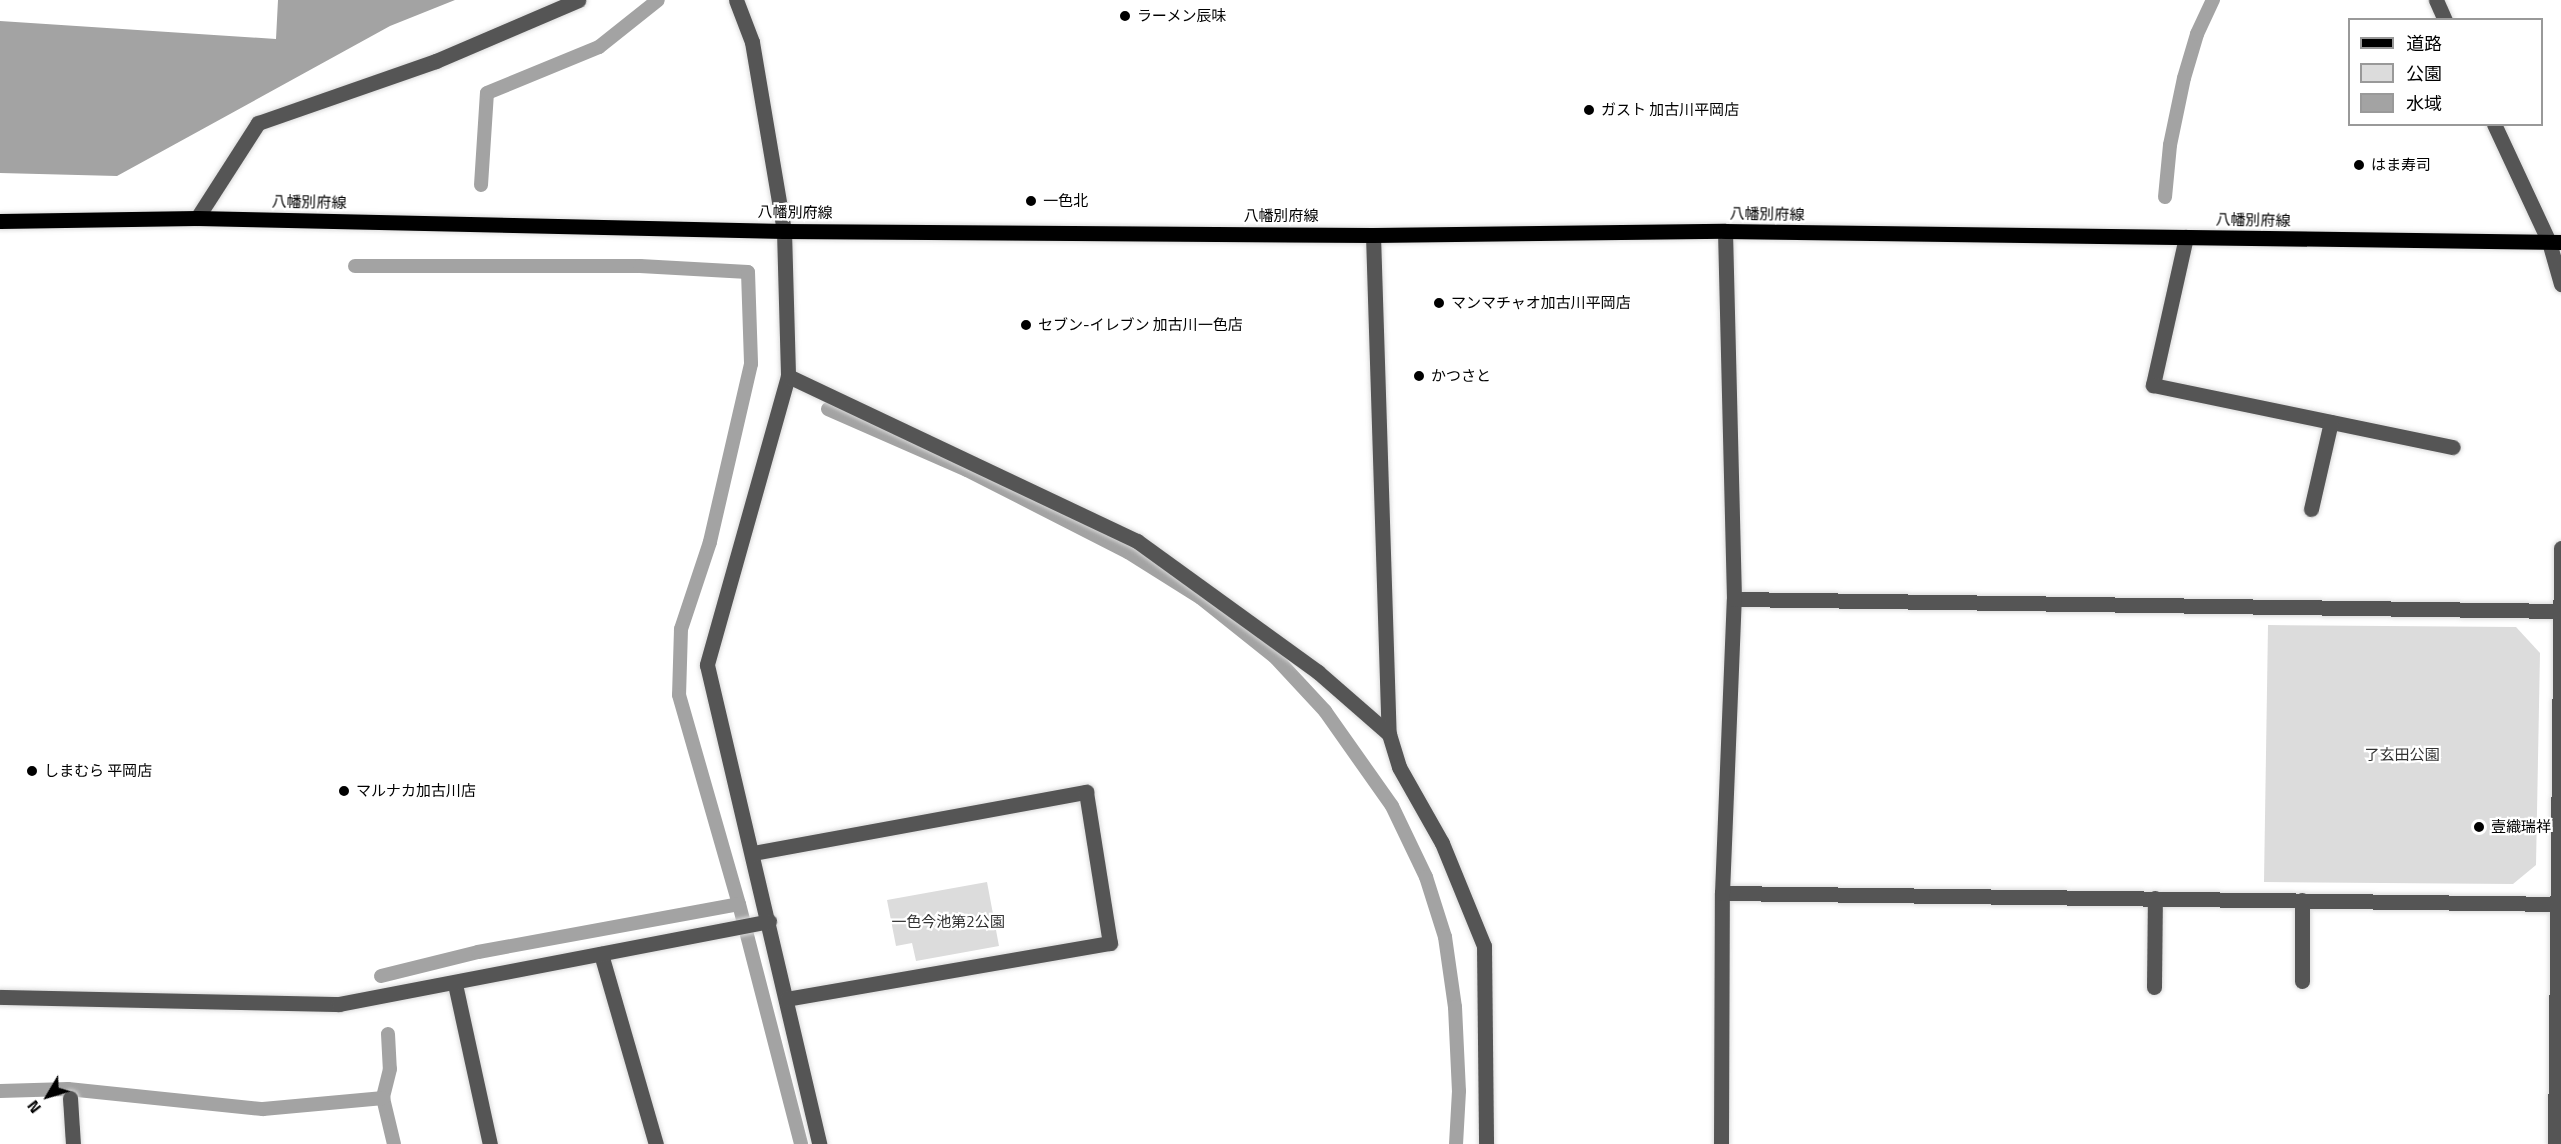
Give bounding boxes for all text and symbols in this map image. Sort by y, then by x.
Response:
place label: ラーメン辰味 [1137,7,1227,25]
marker: ラーメン辰味 [1118,9,1132,23]
legend [2348,18,2543,126]
text: 道路 [2406,30,2442,57]
text: 公園 [2406,60,2442,87]
text: 水域 [2406,90,2442,117]
place label: ガスト 加古川平岡店 [1601,101,1739,119]
marker: ガスト 加古川平岡店 [1582,103,1596,117]
place label: はま寿司 [2371,156,2431,174]
marker: はま寿司 [2352,158,2366,172]
street label: 八幡別府線 [271,192,347,212]
place label: 一色北 [1043,192,1088,210]
marker: 一色北 [1024,194,1038,208]
street label: 八幡別府線 [757,202,833,222]
street label: 八幡別府線 [1729,204,1805,224]
street label: 八幡別府線 [1244,207,1318,225]
street label: 八幡別府線 [2215,210,2291,230]
place label: マンマチャオ加古川平岡店 [1451,294,1631,312]
marker: マンマチャオ加古川平岡店 [1432,296,1446,310]
place label: セブン-イレブン 加古川一色店 [1038,316,1243,334]
marker: セブン-イレブン 加古川一色店 [1019,318,1033,332]
place label: かつさと [1431,367,1491,385]
marker: かつさと [1412,369,1426,383]
park label: 了玄田公園 [2365,746,2439,764]
place label: しまむら 平岡店 [44,762,152,780]
marker: しまむら 平岡店 [25,764,39,778]
place label: マルナカ加古川店 [356,782,476,800]
marker: マルナカ加古川店 [337,784,351,798]
place label: 壹織瑞祥 [2491,818,2551,836]
marker: 壹織瑞祥 [2472,820,2486,834]
park label: 一色今池第2公園 [891,913,1005,931]
north arrow [18,1066,78,1126]
text: N [21,1095,47,1119]

